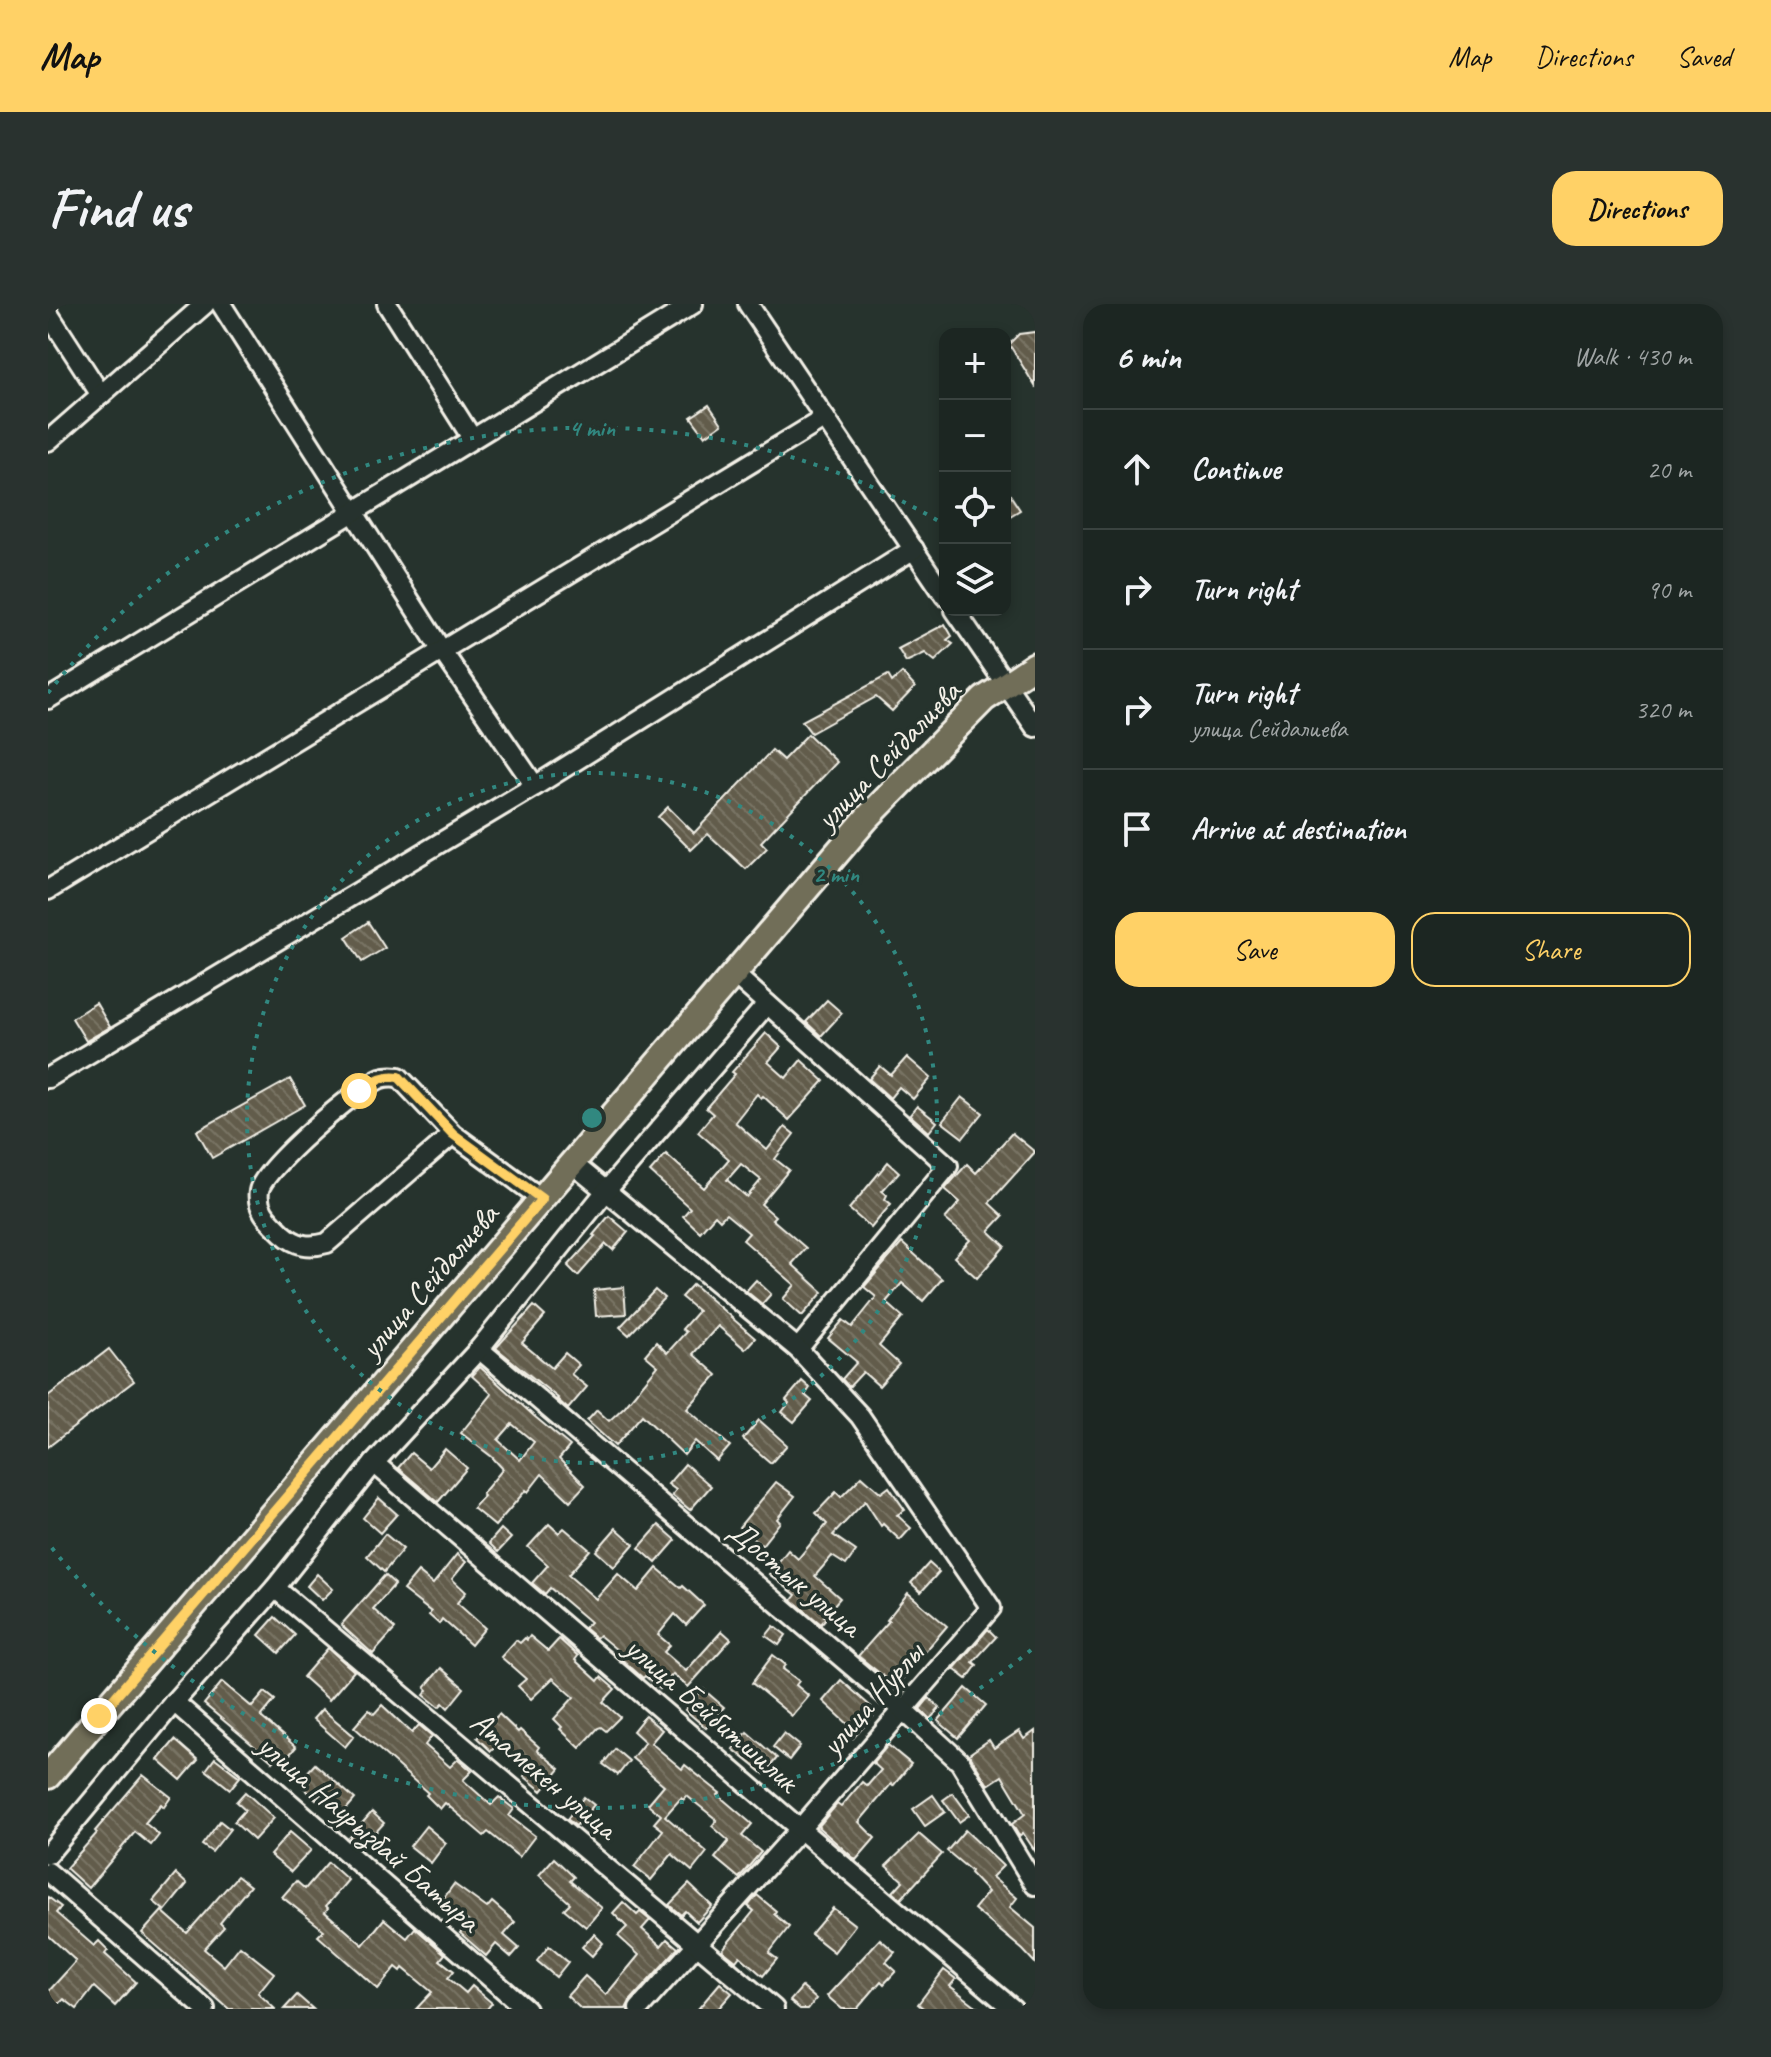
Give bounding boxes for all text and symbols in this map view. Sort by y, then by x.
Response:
text: Map [40,33,99,80]
text: Map [1448,39,1491,74]
text: Directions [1535,39,1633,74]
text: Saved [1677,39,1731,74]
button: Directions [1552,171,1723,246]
text: Find us [48,173,188,244]
map controls [939,328,1011,616]
button: + [939,328,1011,400]
text: 6 min [1115,335,1181,378]
text: Walk · 430 m [1574,340,1691,373]
button: − [939,400,1011,472]
text: 4 min [569,413,616,443]
icon: ahead [1115,447,1159,491]
text: Continue [1191,450,1281,488]
text: 20 m [1647,453,1691,486]
button: locate [939,472,1011,544]
button: layers [939,544,1011,616]
icon: right [1115,567,1159,611]
text: Turn right [1191,570,1296,608]
text: 90 m [1647,573,1691,606]
street label: улица Сейдалиева [805,670,971,840]
text: Turn right [1191,674,1296,712]
icon: right [1115,687,1159,731]
text: 320 m [1635,693,1691,726]
text: улица Сейдалиева [1191,712,1347,745]
icon: arrive [1115,807,1159,851]
text: Arrive at destination [1191,810,1406,848]
text: 2 min [813,859,860,889]
button: Save [1115,912,1395,987]
button: Share [1411,912,1691,987]
route start [341,1073,377,1109]
centre of rings [578,1104,606,1132]
street label: улица Сейдалиева [349,1194,509,1368]
street label: Достык улица [720,1510,872,1648]
street label: улица Бейбитшилик [615,1626,809,1802]
street label: улица Нурлы [810,1632,934,1766]
route end [81,1698,117,1734]
street label: Атамекен улица [462,1702,628,1850]
street label: улица Наурызбай Батыра [248,1724,490,1942]

